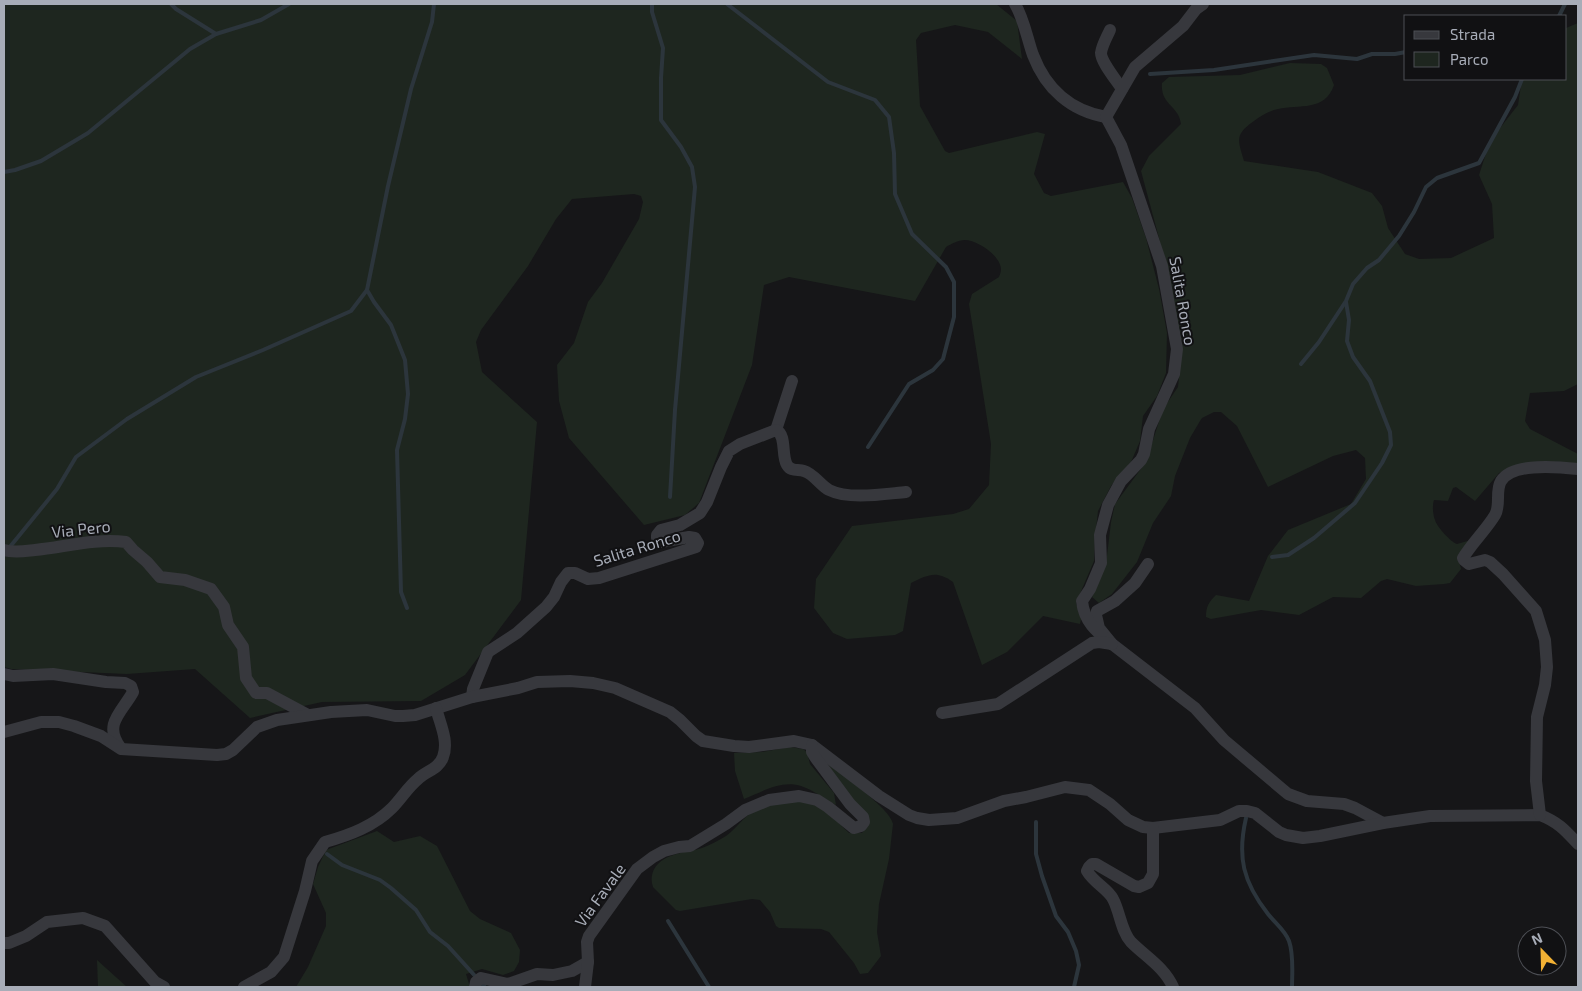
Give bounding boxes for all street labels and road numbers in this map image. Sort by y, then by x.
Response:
street label: Salita Ronco [1166,255,1201,347]
street label: Via Pero [50,516,111,541]
street label: Salita Ronco [591,525,683,570]
street label: Via Favale [570,859,629,930]

